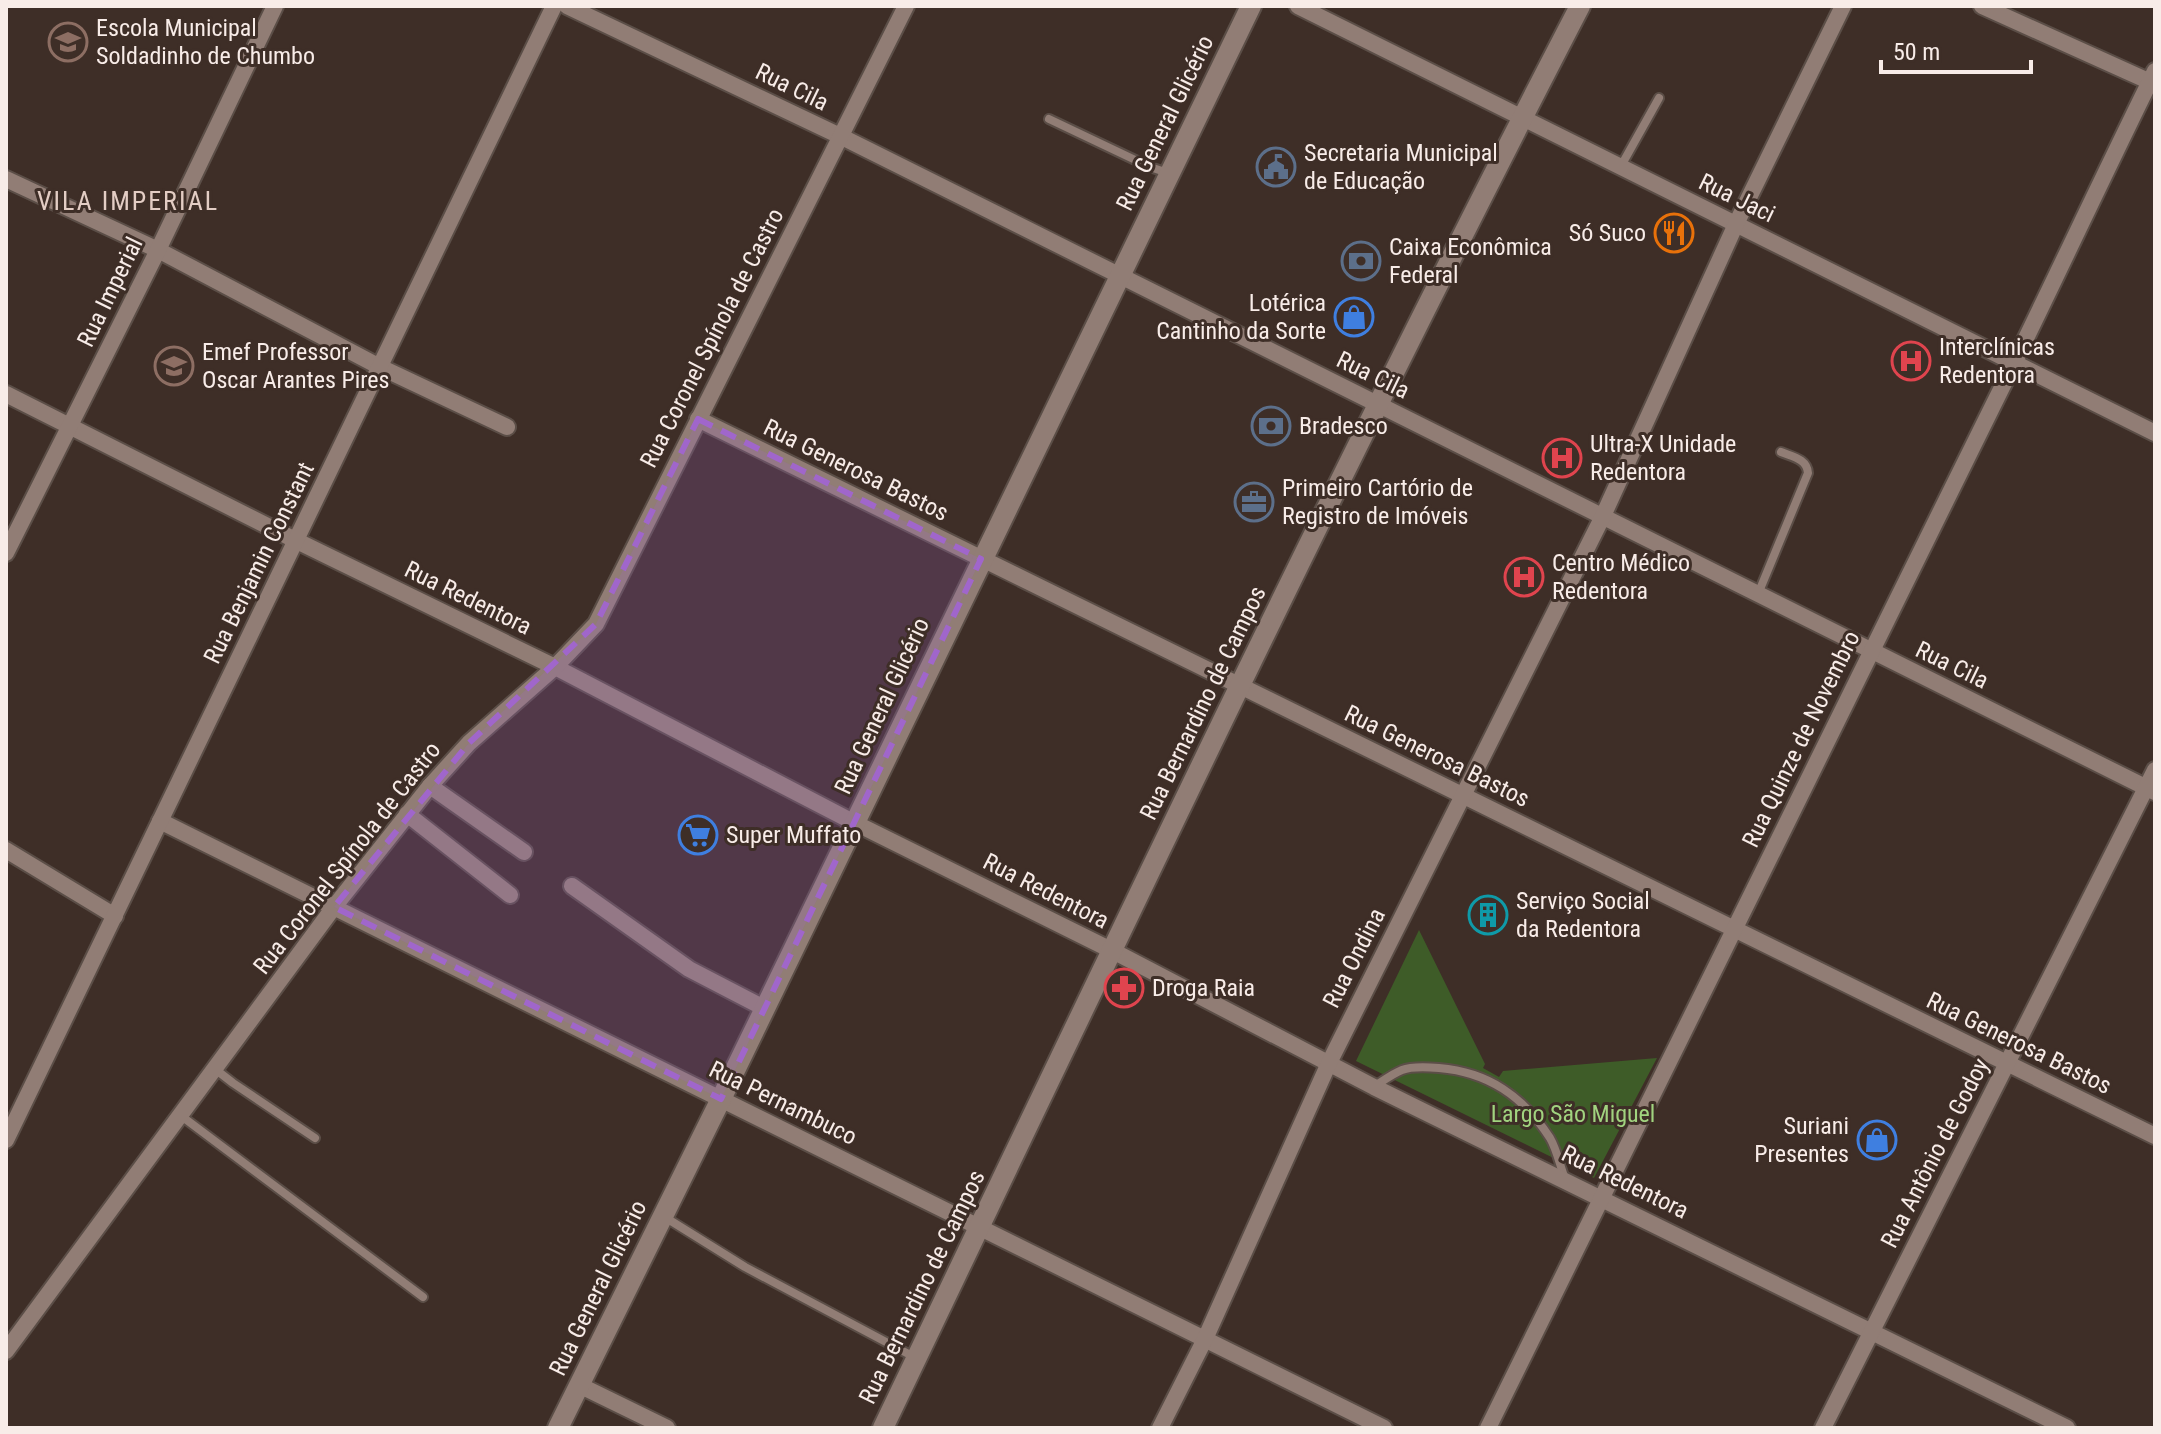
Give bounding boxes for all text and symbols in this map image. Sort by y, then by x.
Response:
place label: Escola Municipal Soldadinho de Chumbo [96,14,315,70]
school or university icon: Escola Municipal Soldadinho de Chumbo [47,21,89,63]
scale bar [1881,24,2031,74]
street label: Rua General Glicério [1110,31,1220,215]
text: 50 m [1893,38,1940,66]
street label: Rua Cila [751,57,833,117]
place label: Secretaria Municipal de Educação [1304,139,1498,195]
public building icon: Secretaria Municipal de Educação [1255,146,1297,188]
street label: Rua Jaci [1694,168,1780,228]
district label: VILA IMPERIAL [37,186,219,216]
street label: Rua Coronel Spínola de Castro [634,204,790,472]
restaurant icon: Só Suco [1653,212,1695,254]
place label: Só Suco [1569,219,1646,247]
street label: Rua Imperial [71,233,149,351]
place label: Caixa Econômica Federal [1389,233,1552,289]
bank icon: Caixa Econômica Federal [1340,240,1382,282]
place label: Lotérica Cantinho da Sorte [1156,289,1326,345]
shop icon: Lotérica Cantinho da Sorte [1333,296,1375,338]
place label: Interclínicas Redentora [1939,333,2055,389]
place label: Emef Professor Oscar Arantes Pires [202,338,389,394]
hospital icon: Interclínicas Redentora [1890,340,1932,382]
school or university icon: Emef Professor Oscar Arantes Pires [153,345,195,387]
street label: Rua Cila [1332,345,1414,405]
bank icon: Bradesco [1250,405,1292,447]
place label: Bradesco [1299,412,1388,440]
street label: Rua Generosa Bastos [759,413,953,527]
place label: Ultra-X Unidade Redentora [1590,430,1736,486]
hospital icon: Ultra-X Unidade Redentora [1541,437,1583,479]
street label: Rua Benjamin Constant [198,458,320,668]
place label: Primeiro Cartório de Registro de Imóveis [1282,474,1473,530]
office icon: Primeiro Cartório de Registro de Imóveis [1233,481,1275,523]
place label: Centro Médico Redentora [1552,549,1690,605]
street label: Rua Redentora [400,555,536,641]
hospital icon: Centro Médico Redentora [1503,556,1545,598]
street label: Rua Bernardino de Campos [1134,582,1272,824]
street label: Rua General Glicério [829,613,935,799]
street label: Rua Quinze de Novembro [1736,626,1866,852]
street label: Rua Cila [1911,635,1993,695]
street label: Rua Generosa Bastos [1340,699,1534,813]
street label: Rua Coronel Spínola de Castro [248,736,446,980]
supermarket icon: Super Muffato [677,814,719,856]
place label: Super Muffato [726,821,861,849]
street label: Rua Redentora [978,847,1114,935]
place label: Serviço Social da Redentora [1516,887,1650,943]
building icon: Serviço Social da Redentora [1467,894,1509,936]
street label: Rua Ondina [1317,904,1391,1012]
pharmacy icon: Droga Raia [1103,967,1145,1009]
place label: Droga Raia [1152,974,1255,1002]
street label: Rua Generosa Bastos [1922,986,2116,1100]
street label: Rua Antônio de Godoy [1875,1053,1995,1253]
street label: Rua Pernambuco [705,1055,861,1151]
park label: Largo São Miguel [1491,1100,1655,1128]
place label: Suriani Presentes [1754,1112,1849,1168]
shop icon: Suriani Presentes [1856,1119,1898,1161]
street label: Rua Redentora [1557,1139,1693,1225]
street label: Rua Bernardino de Campos [853,1166,991,1408]
street label: Rua General Glicério [543,1196,653,1380]

